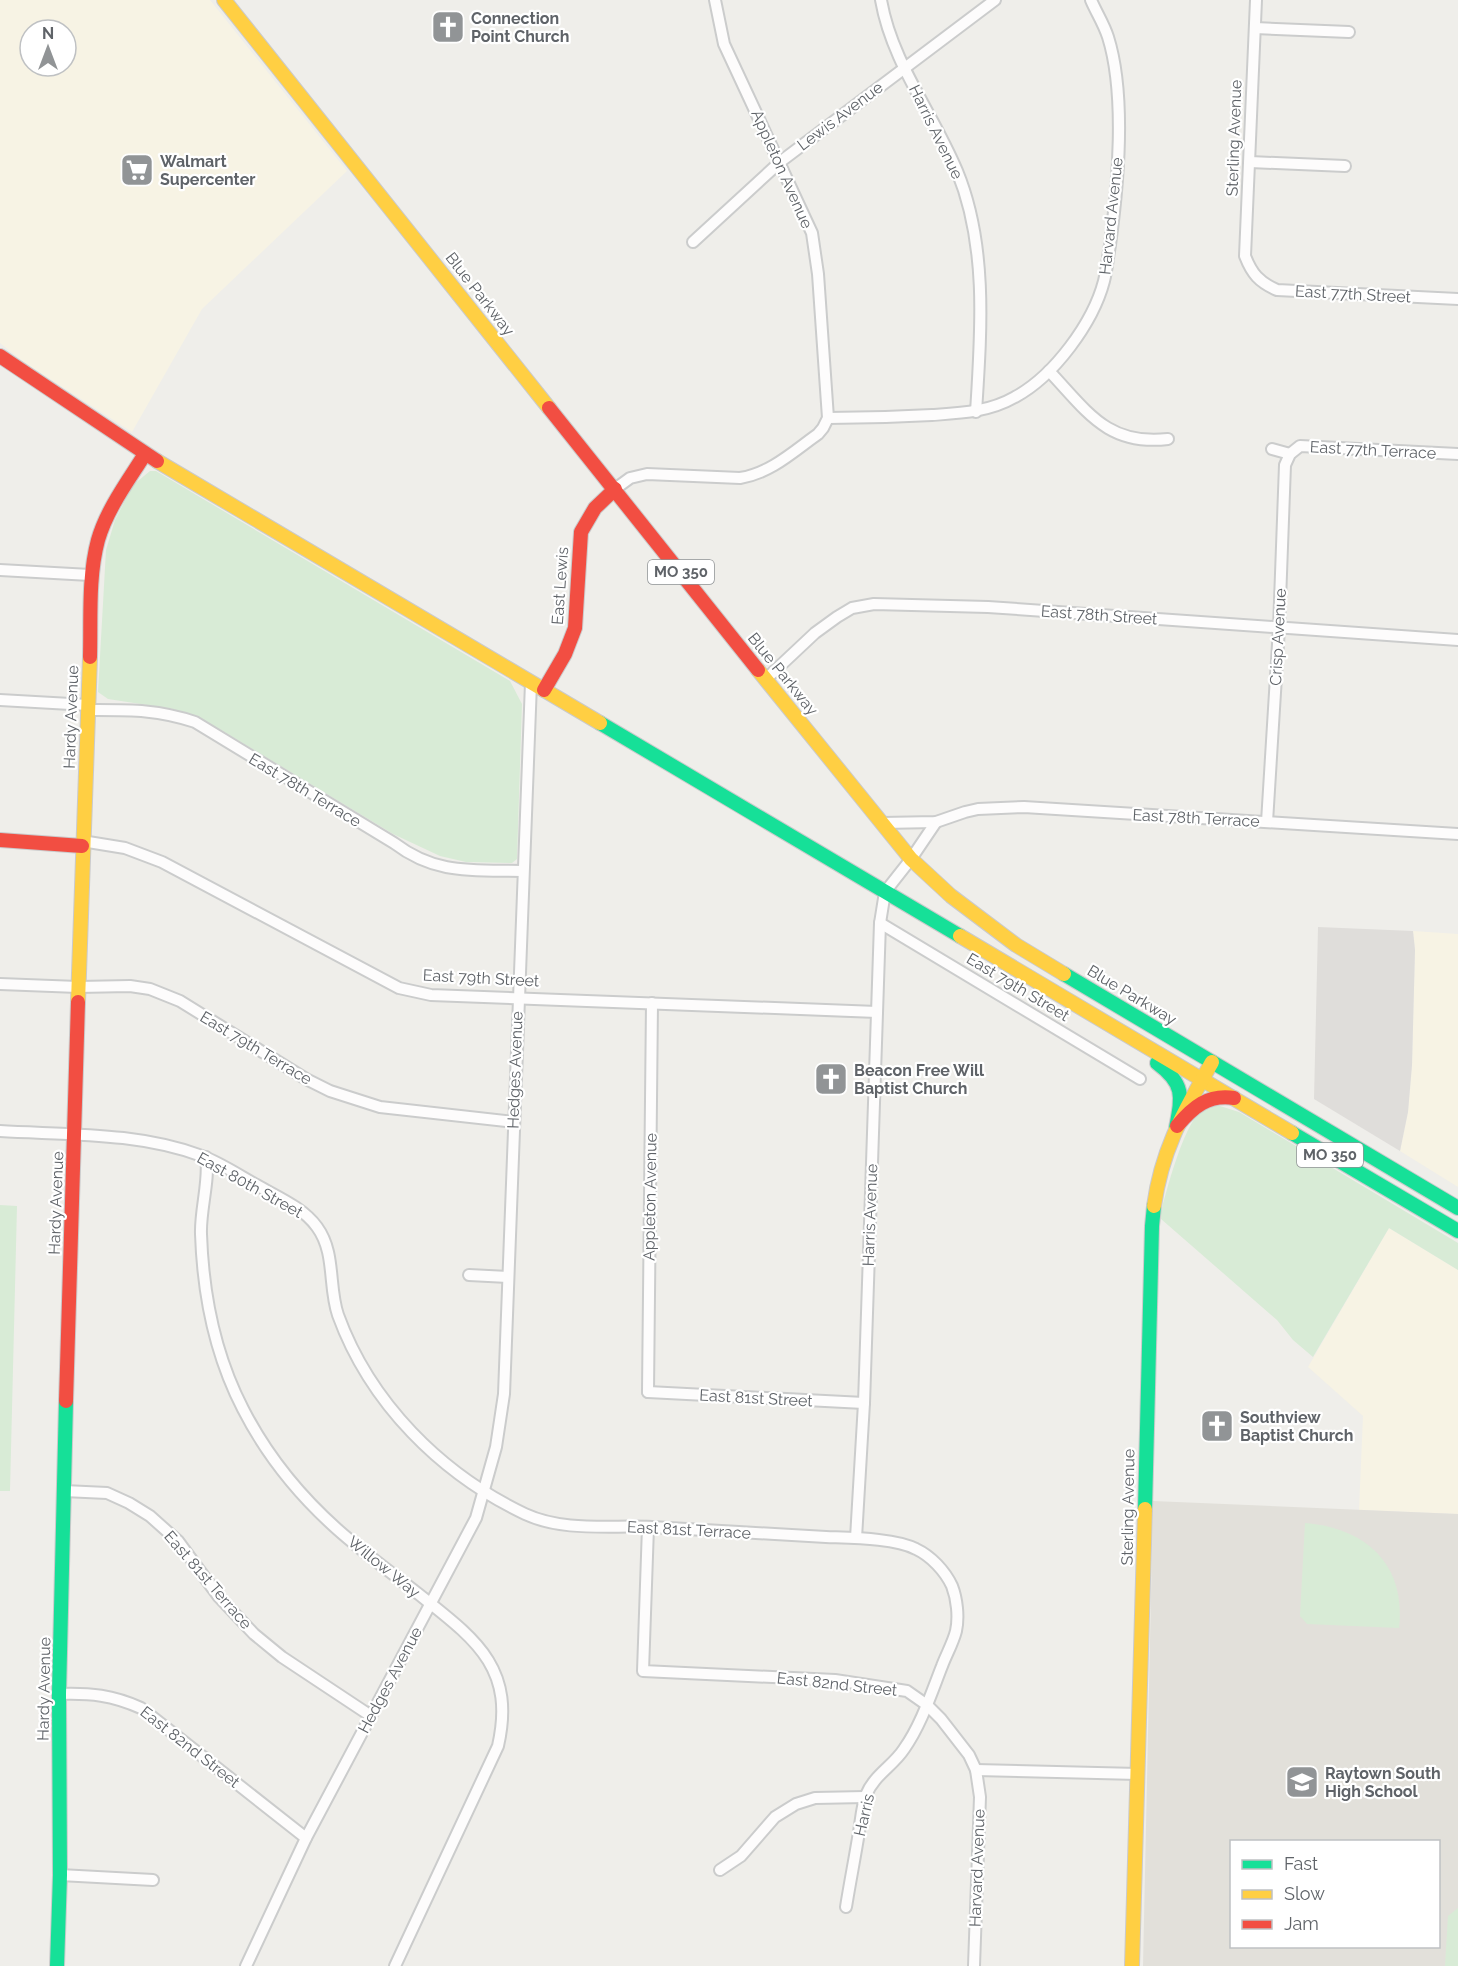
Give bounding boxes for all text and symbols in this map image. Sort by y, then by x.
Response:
church icon: Connection Point Church [430,9,466,45]
place label: Connection Point Church [471,9,569,46]
north arrow [18,18,78,78]
text: N [42,24,54,43]
street label: Lewis Avenue [793,78,887,154]
street label: Sterling Avenue [1222,79,1246,197]
street label: Harris Avenue [905,82,967,182]
street label: Appleton Avenue [747,107,817,231]
supermarket icon: Walmart Supercenter [119,152,155,188]
place label: Walmart Supercenter [160,152,255,189]
street label: Harvard Avenue [1095,156,1127,276]
street label: Blue Parkway [442,249,519,340]
street label: East 77th Street [1295,281,1412,307]
street label: East 77th Terrace [1309,437,1437,463]
street label: East Lewis [548,546,572,626]
road number: MO 350 [648,560,714,584]
street label: Crisp Avenue [1266,588,1290,686]
street label: East 78th Street [1040,601,1159,629]
street label: Blue Parkway [744,629,822,719]
street label: Hardy Avenue [60,665,82,769]
street label: East 78th Terrace [246,749,364,831]
street label: East 78th Terrace [1132,805,1260,831]
street label: East 79th Street [963,949,1073,1025]
street label: Blue Parkway [1084,961,1180,1029]
street label: East 79th Street [422,965,540,991]
street label: East 79th Terrace [197,1007,315,1089]
street label: Hedges Avenue [503,1011,527,1129]
church icon: Beacon Free Will Baptist Church [813,1061,849,1097]
place label: Beacon Free Will Baptist Church [854,1061,985,1098]
street label: Appleton Avenue [639,1133,661,1261]
road number: MO 350 [1297,1143,1363,1167]
street label: East 80th Street [194,1148,307,1222]
street label: Hardy Avenue [45,1151,67,1255]
street label: Harris Avenue [859,1163,881,1267]
street label: East 81st Street [699,1386,814,1410]
church icon: Southview Baptist Church [1199,1408,1235,1444]
place label: Southview Baptist Church [1240,1408,1353,1445]
street label: Sterling Avenue [1117,1449,1139,1565]
street label: East 81st Terrace [627,1517,751,1543]
street label: East 81st Terrace [160,1527,256,1633]
street label: Willow Way [344,1532,424,1602]
street label: Hedges Avenue [354,1624,426,1736]
street label: Hardy Avenue [34,1637,54,1741]
street label: East 82nd Street [776,1668,899,1700]
street label: East 82nd Street [136,1702,244,1792]
school or university icon: Raytown South High School [1284,1764,1320,1800]
place label: Raytown South High School [1325,1764,1441,1801]
street label: Harris [850,1792,878,1838]
street label: Harvard Avenue [965,1809,989,1927]
legend [1230,1840,1440,1948]
text: Fast [1284,1853,1318,1874]
text: Slow [1284,1883,1325,1904]
text: Jam [1284,1913,1319,1934]

